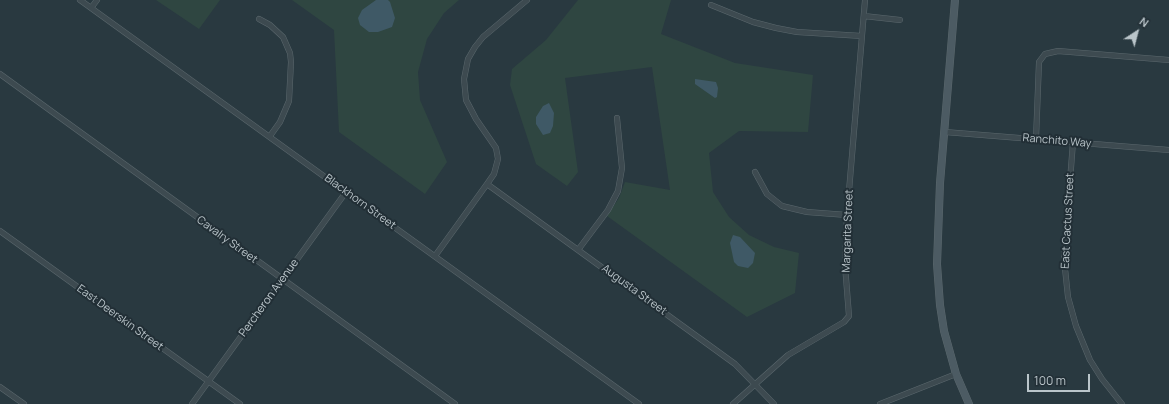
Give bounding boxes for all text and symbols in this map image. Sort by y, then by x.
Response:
north arrow [1117,12,1157,52]
text: N [1137,13,1152,30]
street label: Ranchito Way [1022,131,1092,151]
street label: Blackhorn Street [322,172,398,232]
street label: East Cactus Street [1059,173,1077,269]
street label: Margarita Street [840,189,856,273]
street label: Cavalry Street [194,214,260,266]
street label: Percheron Avenue [236,257,302,339]
street label: Augusta Street [599,262,669,318]
street label: East Deerskin Street [74,282,166,354]
scale bar [1029,366,1092,392]
text: 100 m [1034,372,1066,389]

